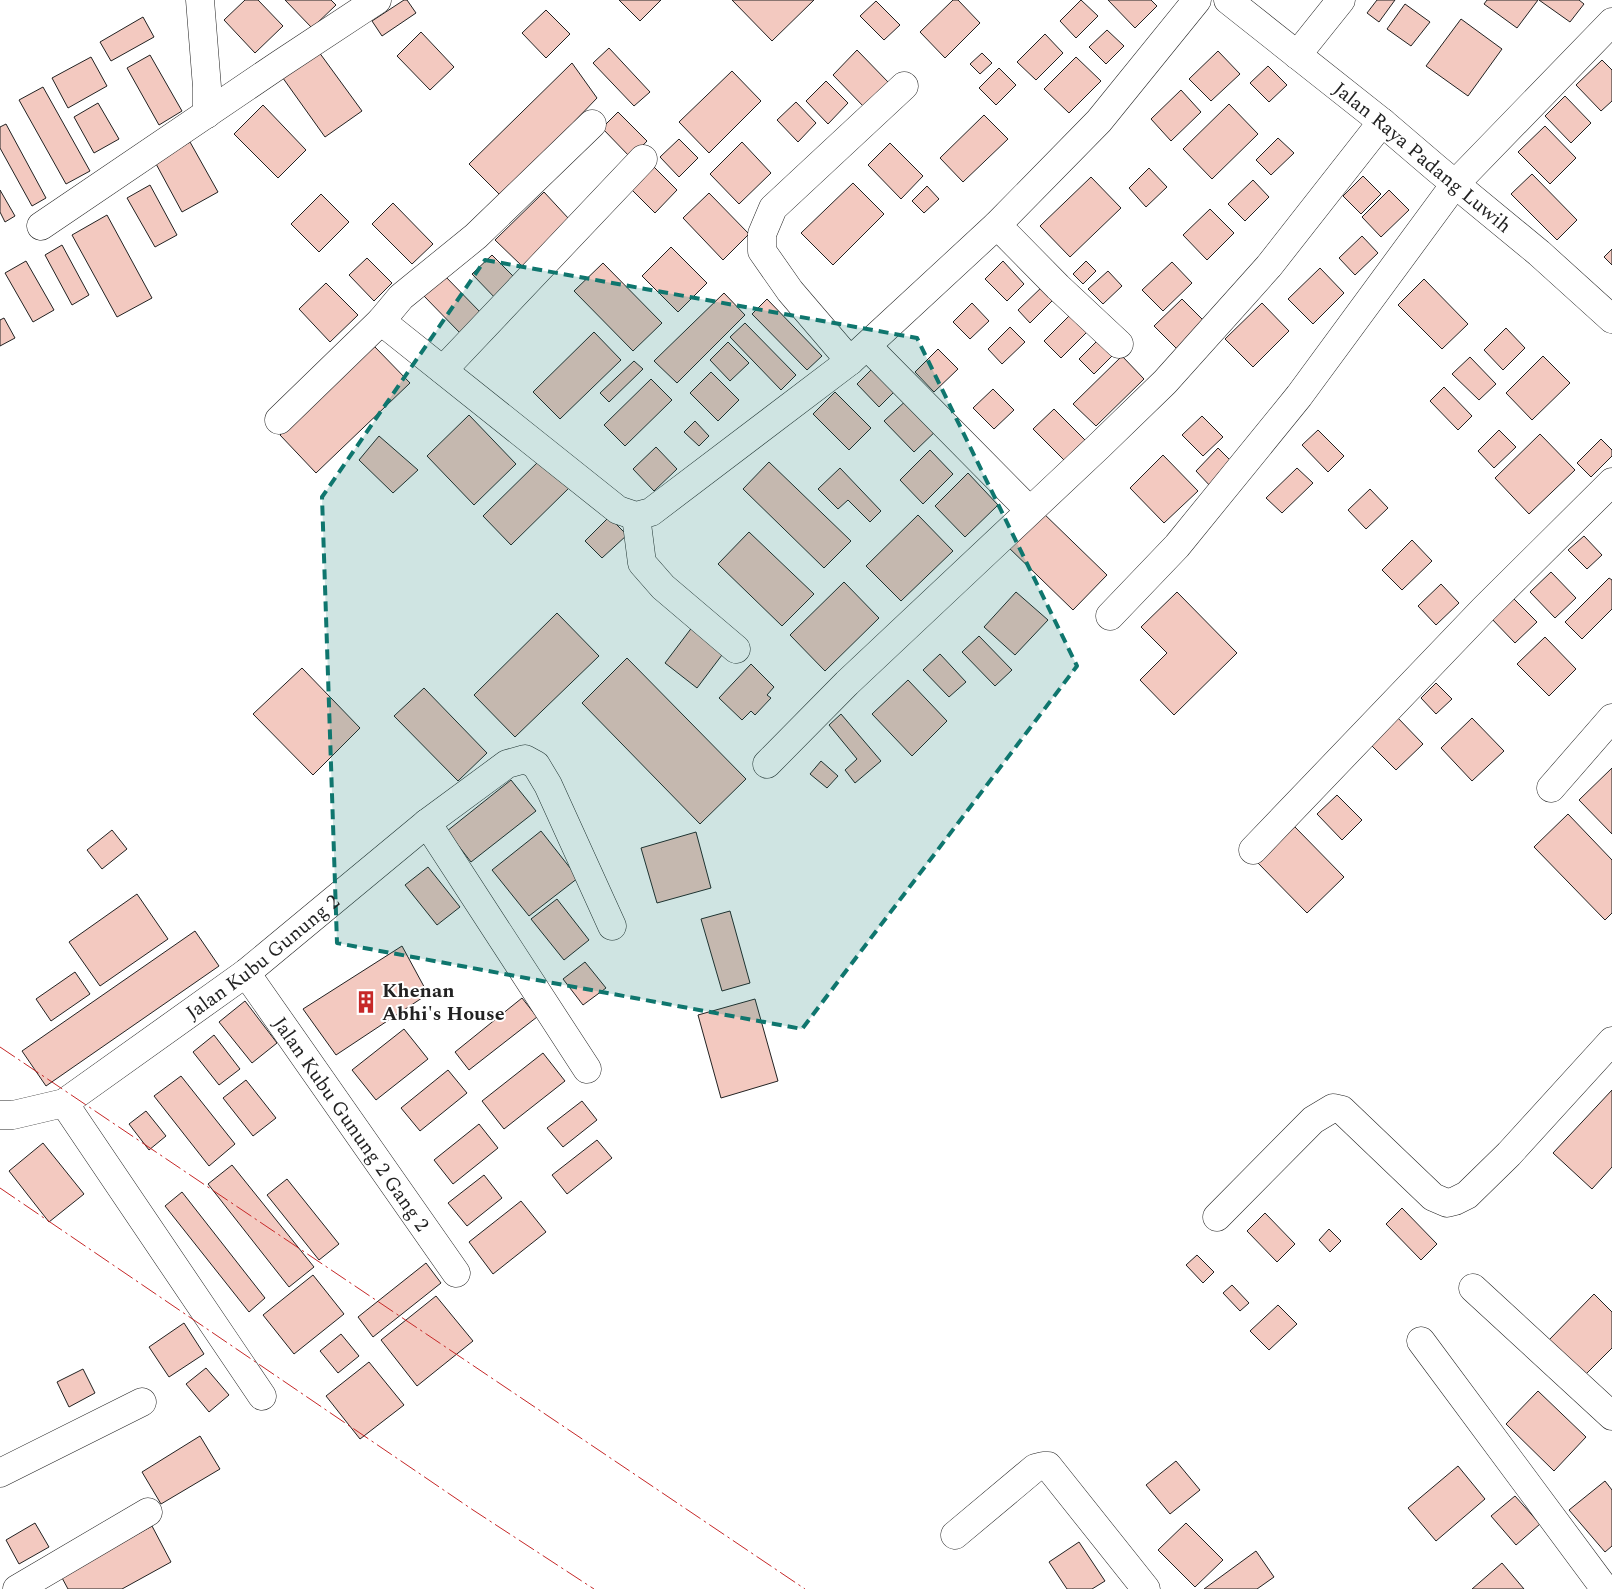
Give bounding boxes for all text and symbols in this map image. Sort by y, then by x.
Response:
street label: Jalan Raya Padang Luwih [1326,75,1518,241]
street label: Jalan Kubu Gunung 2 [180,887,346,1027]
place label: Khenan Abhi's House [382,976,505,1029]
building icon: Khenan Abhi's House [353,989,379,1015]
street label: Jalan Kubu Gunung 2 Gang 2 [265,1011,436,1238]

